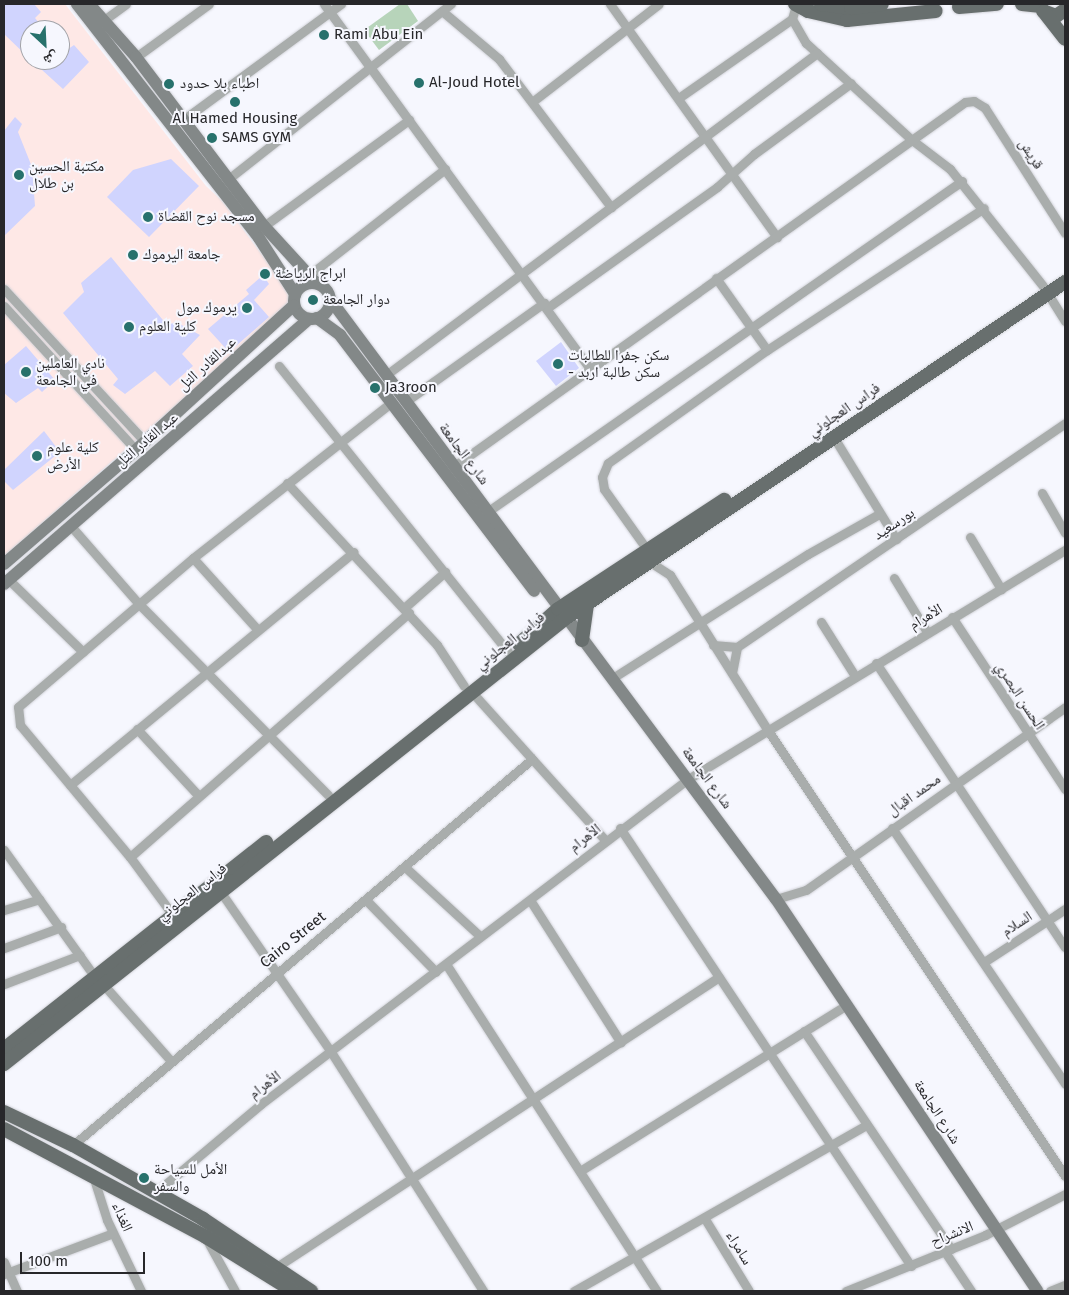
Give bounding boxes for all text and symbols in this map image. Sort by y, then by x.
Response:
north arrow [20,20,70,70]
place label: Rami Abu Ein [334,26,423,44]
marker: Rami Abu Ein [318,29,330,41]
text: ش [41,47,61,69]
place label: Al-Joud Hotel [429,74,519,92]
place label: اطباء بلا حدود [180,75,259,93]
marker: اطباء بلا حدود [162,77,176,91]
marker: Al-Joud Hotel [413,77,425,89]
marker: Al Hamed Housing [229,96,241,108]
place label: Al Hamed Housing [173,110,297,128]
place label: SAMS GYM [222,129,291,147]
marker: SAMS GYM [206,132,218,144]
street label: قريش [1015,135,1047,173]
place label: مكتبة الحسين بن طلال [29,157,104,192]
marker: مكتبة الحسين بن طلال [13,169,25,181]
place label: مسجد نوح القضاة [158,208,255,226]
marker: مسجد نوح القضاة [142,211,154,223]
place label: جامعة اليرموك [143,246,221,264]
marker: جامعة اليرموك [127,249,139,261]
place label: ابراج الرياضة [275,265,346,283]
marker: ابراج الرياضة [259,268,271,280]
place label: دوار الجامعة [323,291,390,309]
marker: دوار الجامعة [307,294,319,306]
place label: يرموك مول [177,299,237,317]
marker: يرموك مول [241,302,253,314]
place label: كلية العلوم [139,318,196,336]
marker: كلية العلوم [123,321,135,333]
street label: عبدالقادر التل [174,333,240,395]
place label: سكن جفرا للطالبات - سكن طالبة اربد [568,346,669,381]
place label: نادي العاملين في الجامعة [36,354,105,389]
marker: سكن جفرا للطالبات - سكن طالبة اربد [552,358,564,370]
marker: نادي العاملين في الجامعة [20,366,32,378]
place label: Ja3roon [385,379,437,397]
street label: فراس العجلوني [804,379,884,441]
marker: Ja3roon [369,382,381,394]
street label: عبد القادر التل [112,409,182,471]
street label: شارع الجامعة [435,419,493,489]
place label: كلية علوم الأرض [47,438,99,473]
marker: كلية علوم الأرض [31,450,43,462]
street label: بورسعيد [870,504,918,544]
street label: الأهرام [906,600,946,634]
street label: فراس العجلوني [472,608,548,674]
street label: الحسن البصري [991,659,1049,733]
street label: شارع الجامعة [678,743,736,813]
street label: محمد اقبال [884,770,944,820]
street label: الأهرام [565,820,605,856]
street label: فراس العجلوني [154,859,230,925]
street label: السلام [998,907,1036,941]
street label: Cairo Street [256,908,330,972]
street label: الأهرام [245,1067,285,1103]
street label: شارع الجامعة [910,1077,964,1147]
place label: الأمل للسياحة والسفر [154,1160,227,1195]
marker: الأمل للسياحة والسفر [138,1172,150,1184]
street label: الغذاء [108,1200,136,1234]
street label: الانشراح [928,1217,976,1251]
street label: سامراء [722,1228,756,1268]
scale bar [22,1242,148,1274]
text: 100 m [28,1252,68,1270]

